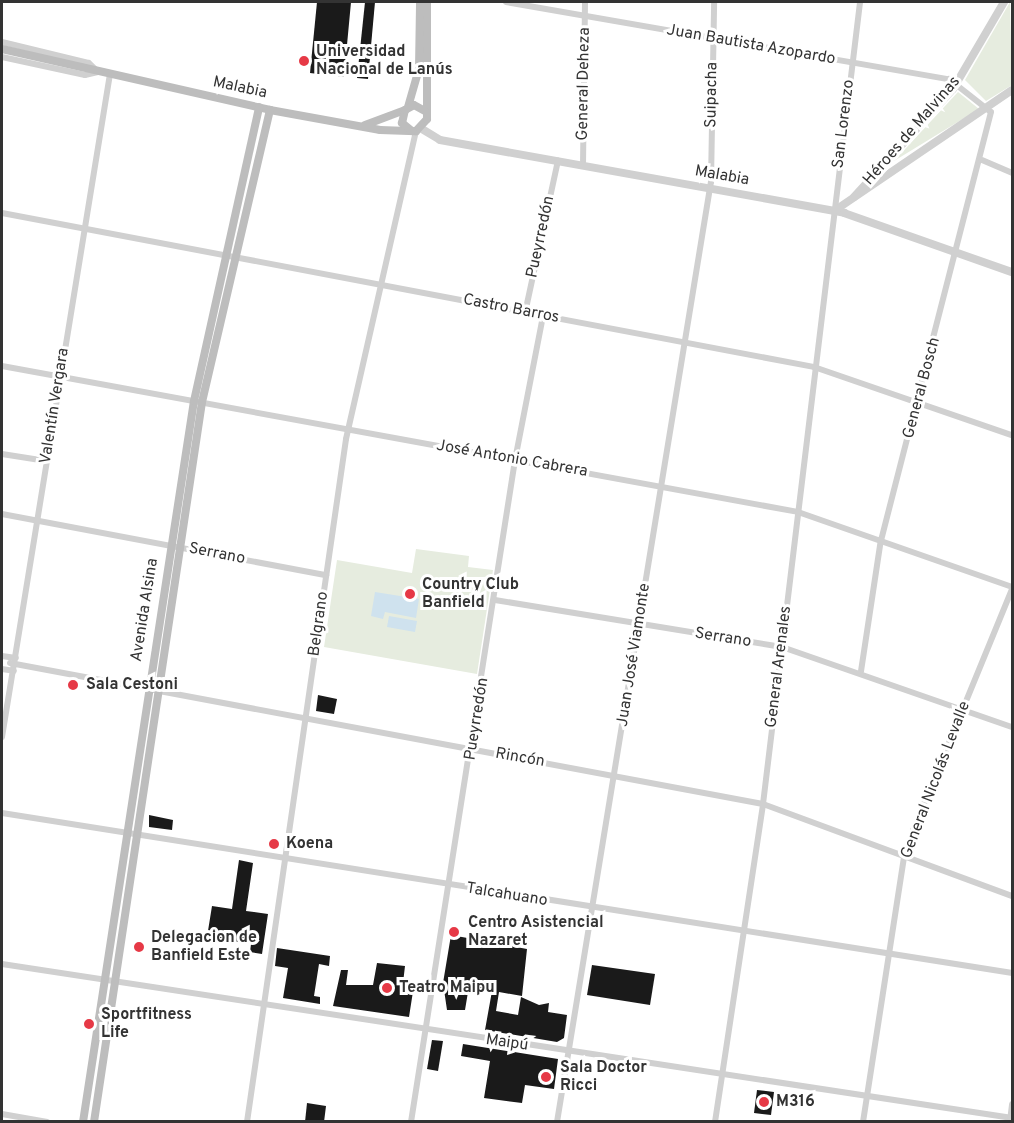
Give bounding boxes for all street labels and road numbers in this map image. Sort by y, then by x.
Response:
street label: Juan Bautista Azopardo [665,21,837,69]
street label: General Deheza [573,27,595,141]
street label: Suipacha [702,62,722,128]
street label: Malabia [211,73,269,103]
street label: Héroes de Malvinas [859,73,965,189]
street label: San Lorenzo [829,79,859,169]
street label: Malabia [693,162,751,190]
street label: Pueyrredón [523,194,559,280]
street label: Castro Barros [461,290,561,328]
street label: General Bosch [899,335,945,441]
street label: Valentín Vergara [36,346,74,466]
street label: José Antonio Cabrera [435,436,589,482]
street label: Serrano [187,539,247,569]
street label: Avenida Alsina [127,556,163,664]
street label: Juan José Viamonte [613,582,655,728]
street label: Belgrano [305,590,333,658]
street label: General Arenales [762,605,796,729]
street label: Serrano [693,624,753,652]
street label: Pueyrredón [461,676,493,762]
street label: General Nicolás Levalle [897,699,975,861]
street label: Rincón [494,744,546,772]
street label: Talcahuano [465,879,549,911]
street label: Maipú [484,1031,530,1055]

